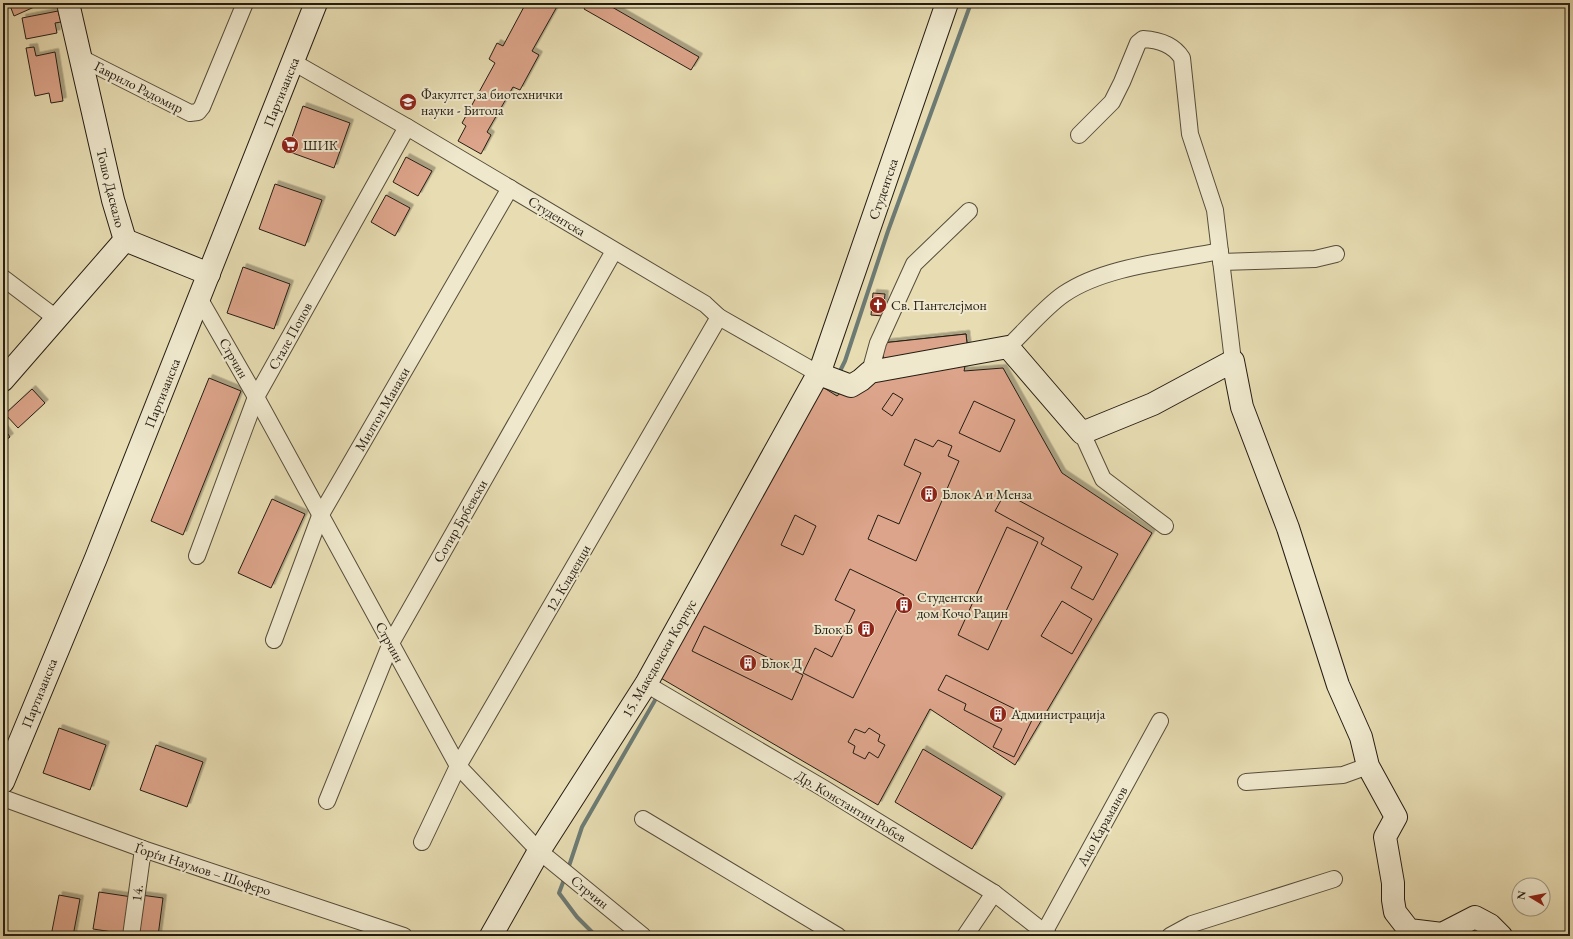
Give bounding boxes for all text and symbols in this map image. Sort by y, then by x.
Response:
street label: Партизанска [259,54,303,129]
street label: Гаврило Радомир [91,57,187,117]
place label: Факултет за биотехнички науки - Битола [421,85,564,119]
school or university icon: Факултет за биотехнички науки - Битола [398,92,418,112]
supermarket icon: ШИК [280,135,300,155]
place label: ШИК [303,136,339,154]
street label: Тошо Даскало [92,147,130,230]
street label: Студентска [864,155,902,222]
street label: Студентска [525,192,589,240]
church icon: Св. Пантелејмон [868,295,888,315]
place label: Св. Пантелејмон [891,296,987,314]
street label: Стале Попов [264,299,316,373]
street label: Стрчин [215,334,253,382]
street label: Партизанска [140,355,184,430]
street label: Милтон Манаки [351,363,414,454]
street label: Сотир Брбевски [429,476,491,566]
building icon: Блок А и Менза [919,484,939,504]
place label: Блок А и Менза [942,485,1032,503]
street label: 12. Кладенци [542,541,595,615]
place label: Студентски дом Кочо Рацин [917,588,1008,622]
street label: 15. Македонски Корпус [618,595,700,720]
building icon: Студентски дом Кочо Рацин [894,595,914,615]
street label: Стрчин [371,618,409,666]
building icon: Блок Б [856,619,876,639]
place label: Блок Б [813,620,853,638]
building icon: Блок Д [738,653,758,673]
place label: Блок Д [761,654,802,672]
street label: Партизанска [17,655,61,730]
building icon: Администрација [988,704,1008,724]
place label: Администрација [1010,705,1106,723]
street label: Др. Константин Робев [793,766,909,846]
street label: Ацо Караманов [1072,783,1131,870]
street label: Ѓорѓи Наумов – Шоферо [132,838,274,900]
street label: Стрчин [567,871,613,913]
north arrow [1511,877,1551,917]
street label: 14. [127,884,147,902]
text: N [1513,890,1529,901]

